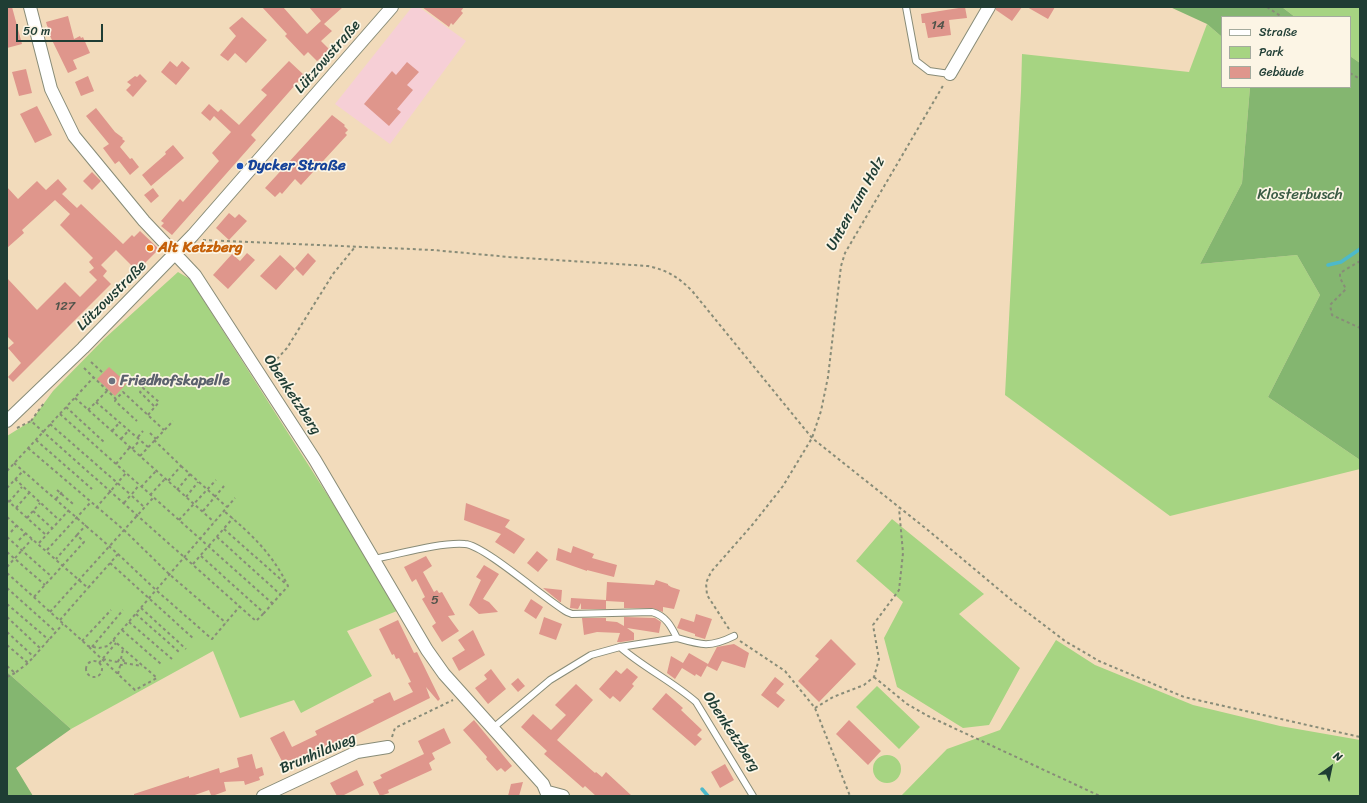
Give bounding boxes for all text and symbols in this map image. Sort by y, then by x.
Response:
scale bar [18,16,105,42]
legend [1221,16,1351,88]
street label: Lützowstraße [291,17,365,97]
house number: 14 [931,18,945,34]
text: 50 m [23,20,50,42]
text: Straße [1259,21,1297,43]
text: Park [1259,41,1284,63]
text: Gebäude [1259,61,1304,83]
street label: Unten zum Holz [823,154,889,254]
place label: Dycker Straße [248,157,346,175]
marker: Dycker Straße [235,161,245,171]
park label: Klosterbusch [1257,186,1343,204]
place label: Alt Ketzberg [158,239,243,257]
marker: Alt Ketzberg [145,243,155,253]
street label: Lützowstraße [73,257,151,335]
house number: 127 [55,299,75,315]
street label: Obenketzberg [259,351,325,439]
place label: Friedhofskapelle [120,372,230,390]
marker: Friedhofskapelle [107,376,117,386]
house number: 5 [431,593,439,609]
street label: Obenketzberg [698,688,764,776]
street label: Brunhildweg [277,730,359,778]
text: N [1329,746,1346,767]
north arrow [1311,747,1351,787]

